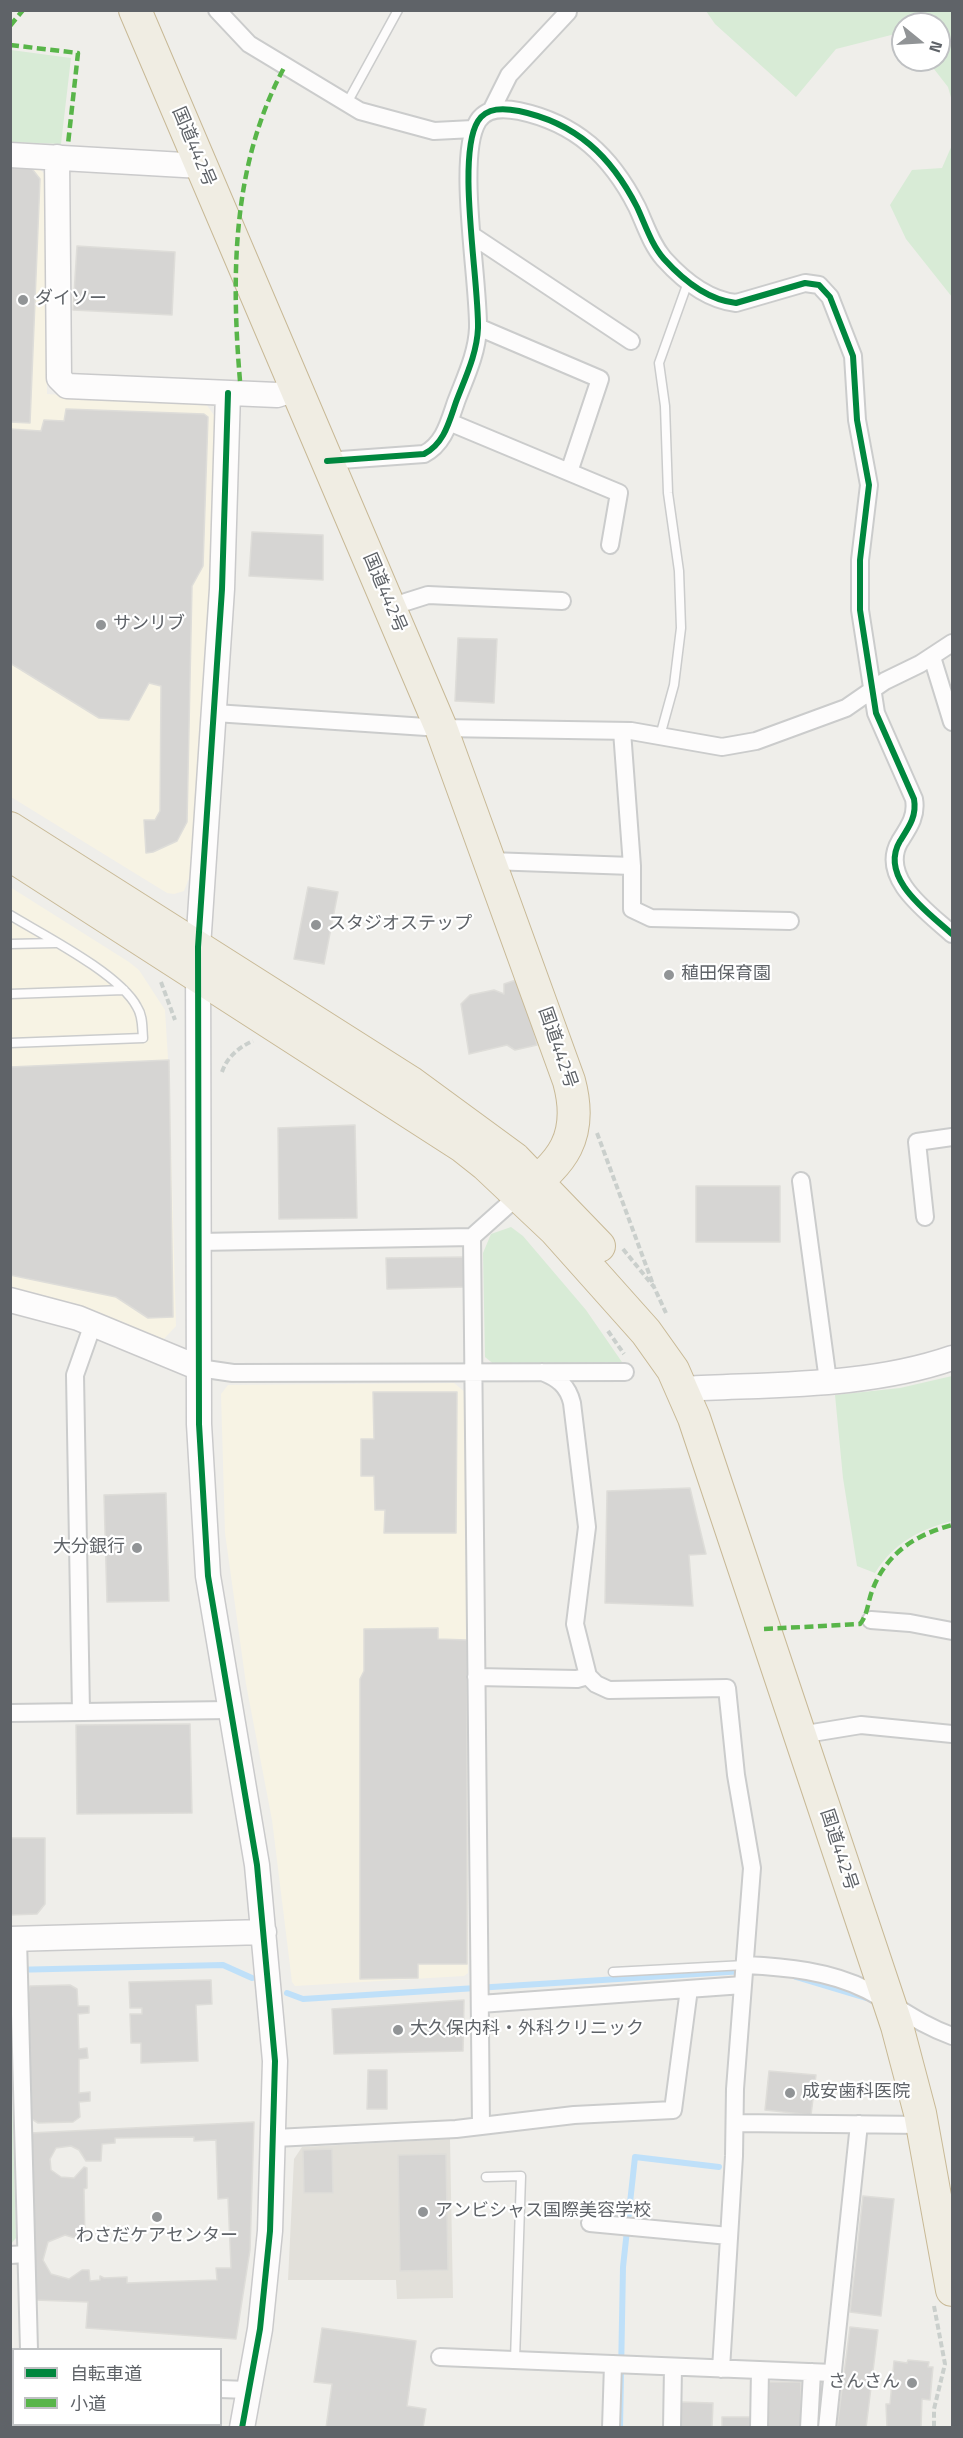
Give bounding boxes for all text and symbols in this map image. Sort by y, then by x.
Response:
north arrow [891,12,951,72]
text: N [923,38,949,56]
street label: 国道442号 [167,104,219,190]
place label: ダイソー [35,289,107,311]
marker: ダイソー [16,293,30,307]
street label: 国道442号 [358,550,410,636]
place label: サンリブ [113,614,185,636]
marker: サンリブ [94,618,108,632]
place label: スタジオステップ [328,914,472,936]
marker: スタジオステップ [309,918,323,932]
place label: 稙田保育園 [681,964,771,986]
marker: 稙田保育園 [662,968,676,982]
street label: 国道442号 [533,1005,581,1091]
place label: 大分銀行 [53,1537,125,1559]
marker: 大分銀行 [130,1541,144,1555]
street label: 国道442号 [815,1807,861,1893]
place label: 大久保内科・外科クリニック [410,2019,644,2041]
marker: 大久保内科・外科クリニック [391,2023,405,2037]
place label: 成安歯科医院 [802,2082,910,2104]
marker: 成安歯科医院 [783,2086,797,2100]
place label: アンビシャス国際美容学校 [435,2201,651,2223]
marker: アンビシャス国際美容学校 [416,2205,430,2219]
marker: わさだケアセンター [150,2210,164,2224]
place label: わさだケアセンター [76,2226,238,2248]
legend [12,2348,222,2426]
text: 自転車道 [70,2360,142,2387]
place label: さんさん [828,2372,900,2394]
marker: さんさん [905,2376,919,2390]
text: 小道 [70,2390,106,2417]

